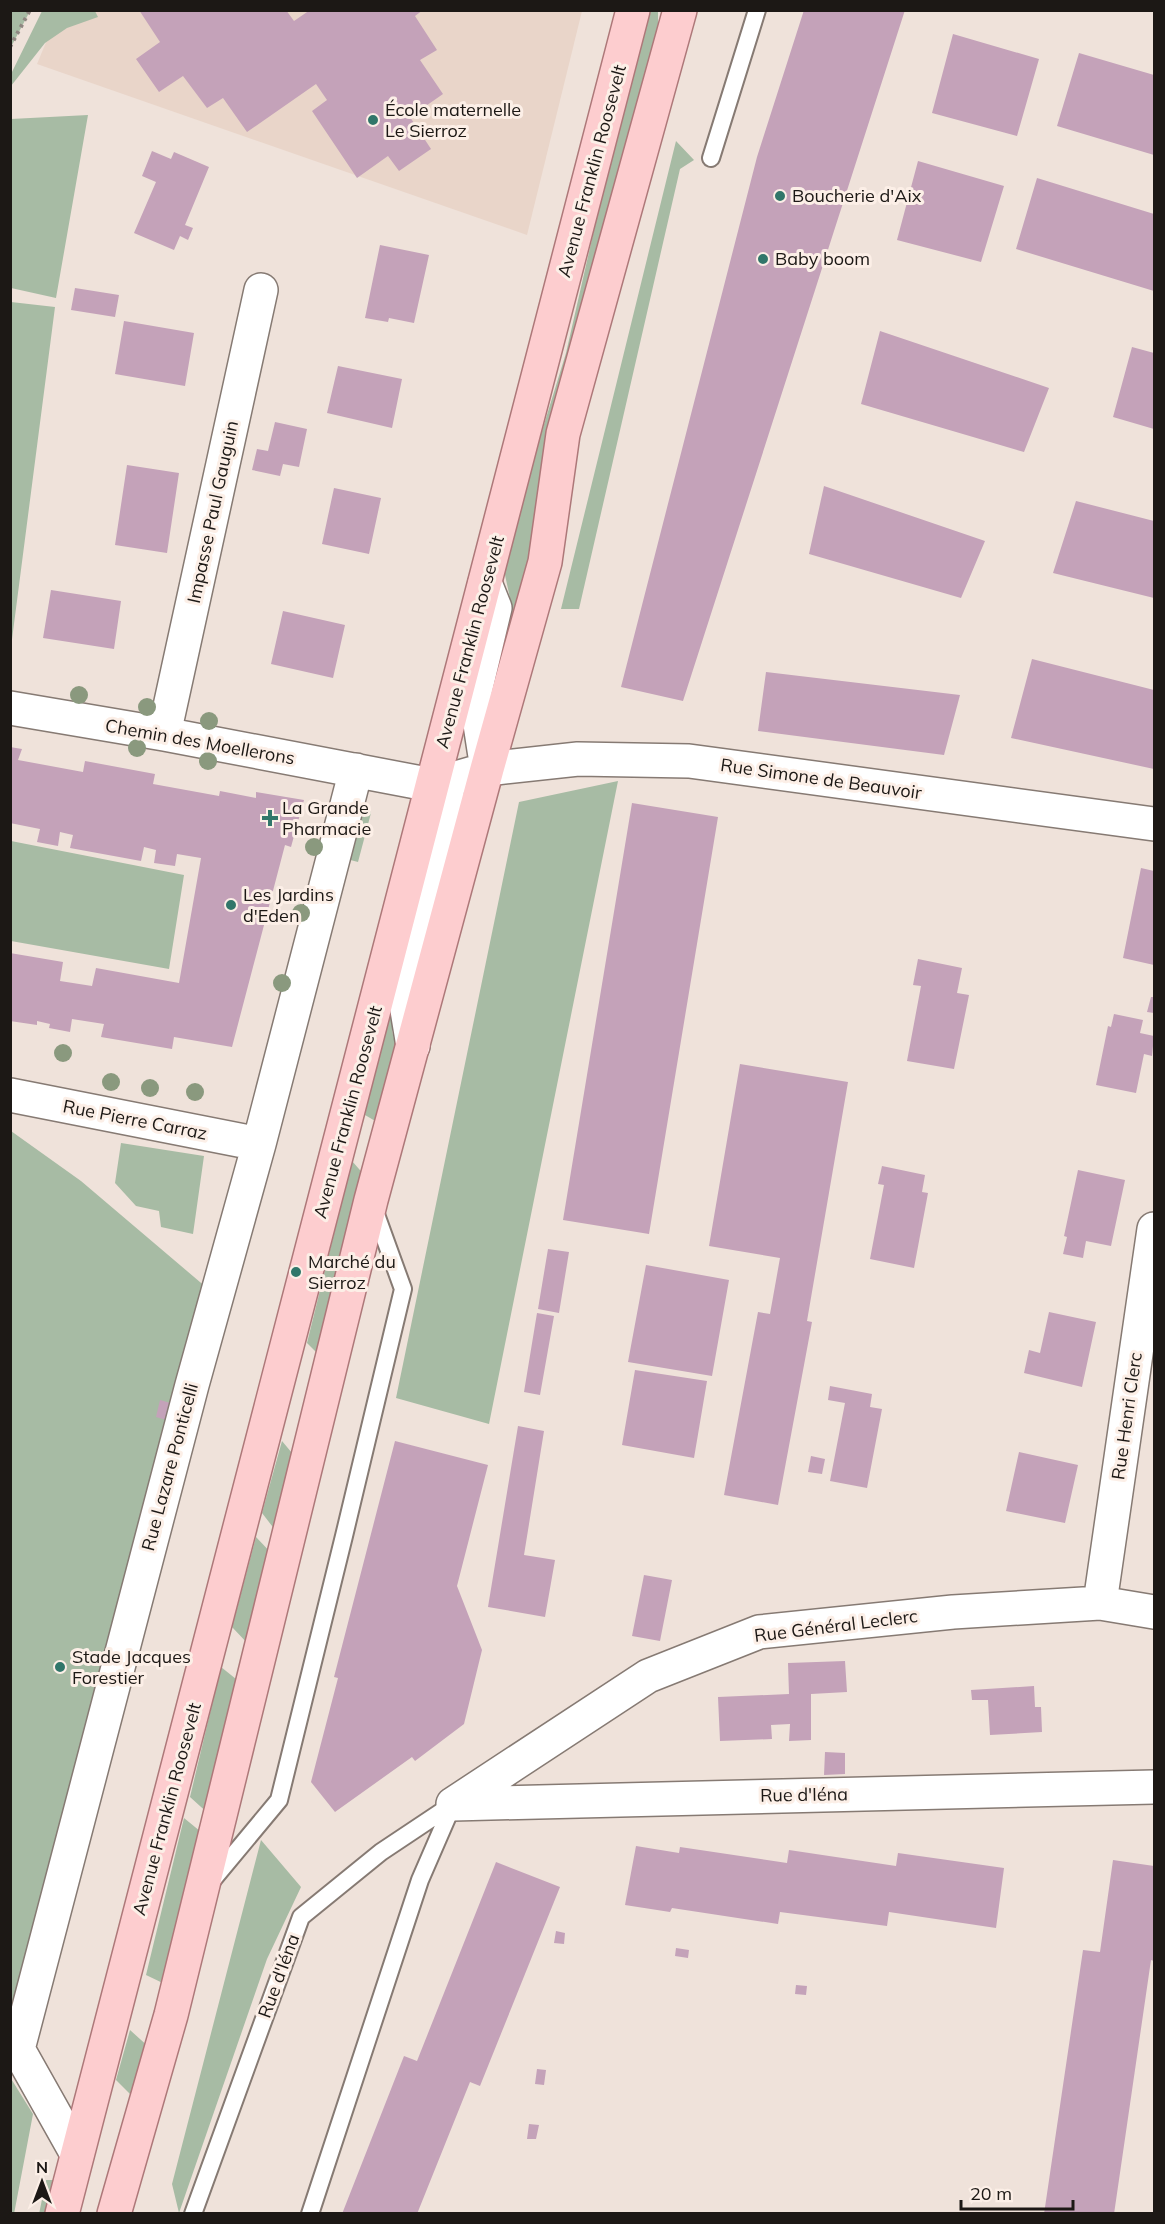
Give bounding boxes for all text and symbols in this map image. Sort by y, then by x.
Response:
street label: Avenue Franklin Roosevelt [552,62,631,280]
place label: École maternelle Le Sierroz [385,98,521,142]
marker: École maternelle Le Sierroz [366,113,380,127]
place label: Boucherie d'Aix [792,184,922,207]
marker: Boucherie d'Aix [773,189,787,203]
place label: Baby boom [775,247,870,270]
marker: Baby boom [756,252,770,266]
street label: Impasse Paul Gauguin [182,418,243,605]
street label: Avenue Franklin Roosevelt [430,533,509,751]
street label: Chemin des Moellerons [103,713,297,770]
street label: Rue Simone de Beauvoir [719,753,924,804]
place label: La Grande Pharmacie [282,796,371,840]
marker: La Grande Pharmacie [263,811,277,825]
place label: Les Jardins d'Eden [243,883,334,927]
marker: Les Jardins d'Eden [224,898,238,912]
street label: Avenue Franklin Roosevelt [308,1003,387,1221]
street label: Rue Pierre Carraz [61,1094,209,1145]
place label: Marché du Sierroz [308,1250,396,1294]
marker: Marché du Sierroz [289,1265,303,1279]
street label: Rue Henri Clerc [1106,1351,1147,1481]
street label: Rue Lazare Ponticelli [136,1380,203,1553]
street label: Rue Général Leclerc [753,1604,919,1647]
place label: Stade Jacques Forestier [72,1645,191,1689]
marker: Stade Jacques Forestier [53,1660,67,1674]
street label: Avenue Franklin Roosevelt [127,1700,206,1918]
street label: Rue d'Iéna [760,1782,848,1807]
street label: Rue d'Iéna [253,1931,304,2021]
north arrow [12,2152,72,2212]
text: N [36,2157,48,2177]
scale bar [961,2173,1074,2211]
text: 20 m [970,2182,1012,2205]

